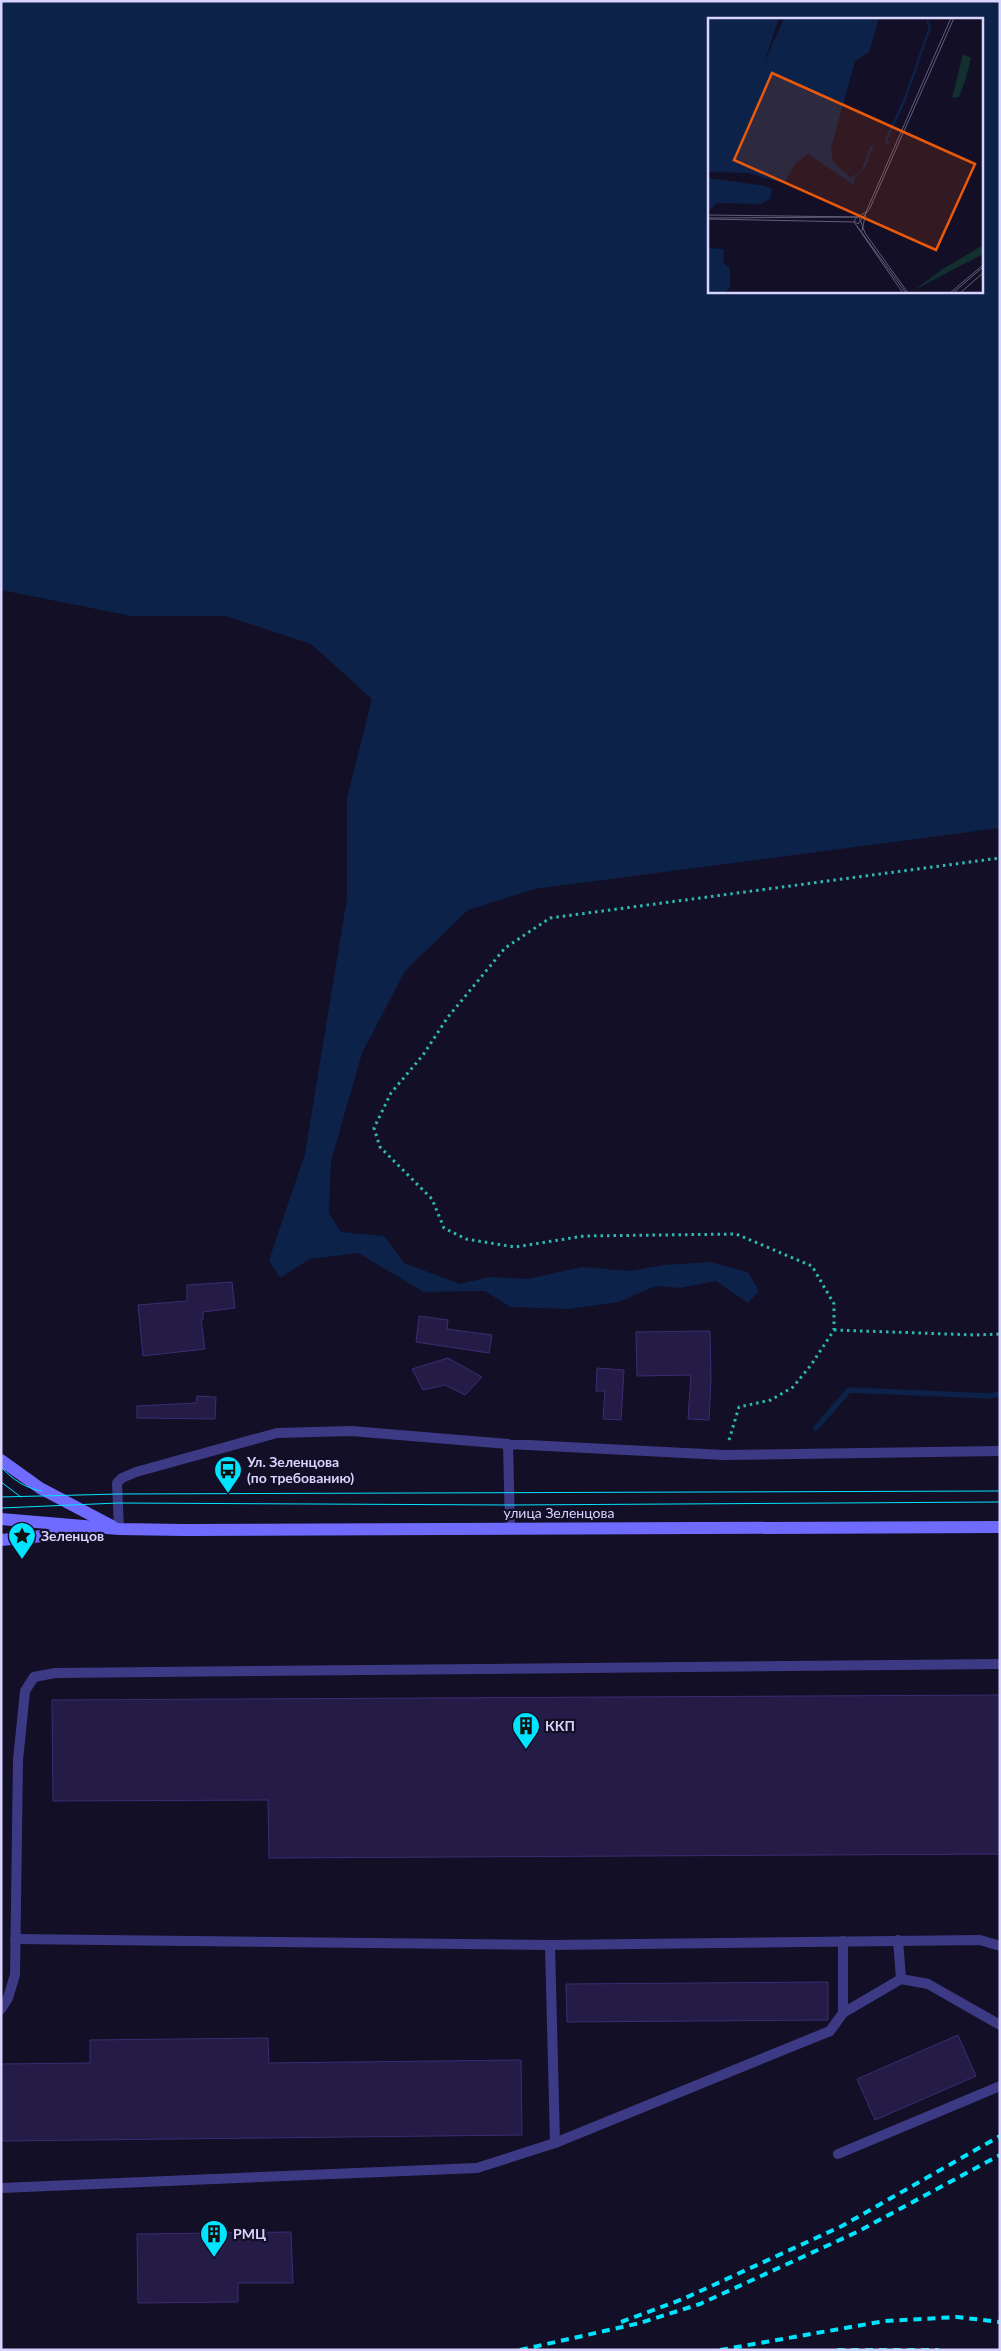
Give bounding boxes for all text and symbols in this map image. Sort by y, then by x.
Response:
inset map [708,18,984,292]
place label: Ул. Зеленцова (по требованию) [246,1453,354,1486]
bus stop icon: Ул. Зеленцова (по требованию) [213,1455,243,1494]
street label: улица Зеленцова [504,1504,614,1521]
place icon: Зеленцов [7,1521,37,1560]
place label: Зеленцов [41,1527,104,1544]
building icon: ККП [511,1711,541,1750]
place label: ККП [545,1717,575,1734]
building icon: РМЦ [199,2219,229,2258]
place label: РМЦ [233,2225,266,2242]

